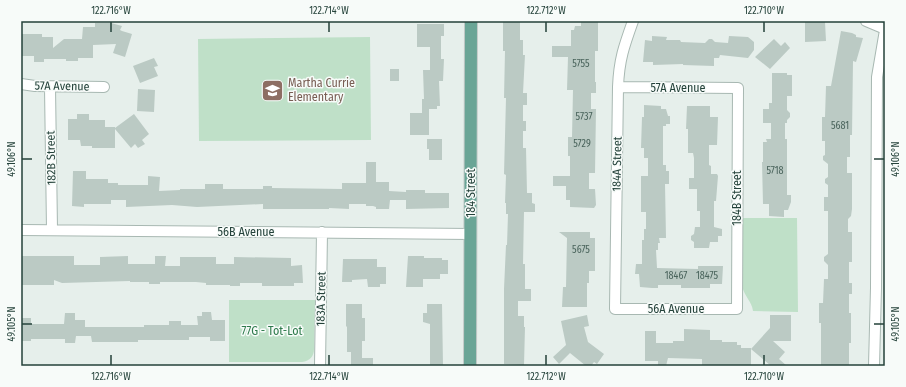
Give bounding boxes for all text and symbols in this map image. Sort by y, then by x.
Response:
text: 122.716°W [91,5,131,17]
text: 122.714°W [309,5,349,17]
text: 122.712°W [526,5,566,17]
text: 122.710°W [744,5,785,17]
house number: 5755 [572,58,590,70]
place label: Martha Currie Elementary [288,76,355,104]
school or university icon: Martha Currie Elementary [259,77,285,103]
street label: 57A Avenue [34,79,90,93]
street label: 57A Avenue [651,81,706,95]
house number: 5737 [576,111,592,123]
house number: 5681 [831,120,849,132]
street label: 182B Street [44,130,58,186]
street label: 184A Street [610,136,624,192]
house number: 5729 [573,138,591,150]
text: 49.106°N [6,141,18,177]
text: 49.106°N [890,141,902,177]
house number: 5718 [766,165,784,177]
street label: 184 Street [464,169,478,217]
street label: 184B Street [730,170,744,226]
street label: 56B Avenue [218,225,275,239]
house number: 5675 [572,244,590,256]
house number: 18467 [665,270,687,282]
house number: 18475 [696,270,718,282]
street label: 183A Street [314,271,328,326]
street label: 56A Avenue [648,302,704,316]
text: 49.105°N [6,307,18,342]
text: 49.105°N [890,307,902,342]
park label: 77G - Tot-Lot [242,324,303,338]
text: 122.716°W [91,371,131,383]
text: 122.714°W [309,371,349,383]
text: 122.712°W [526,371,566,383]
text: 122.710°W [744,371,785,383]

